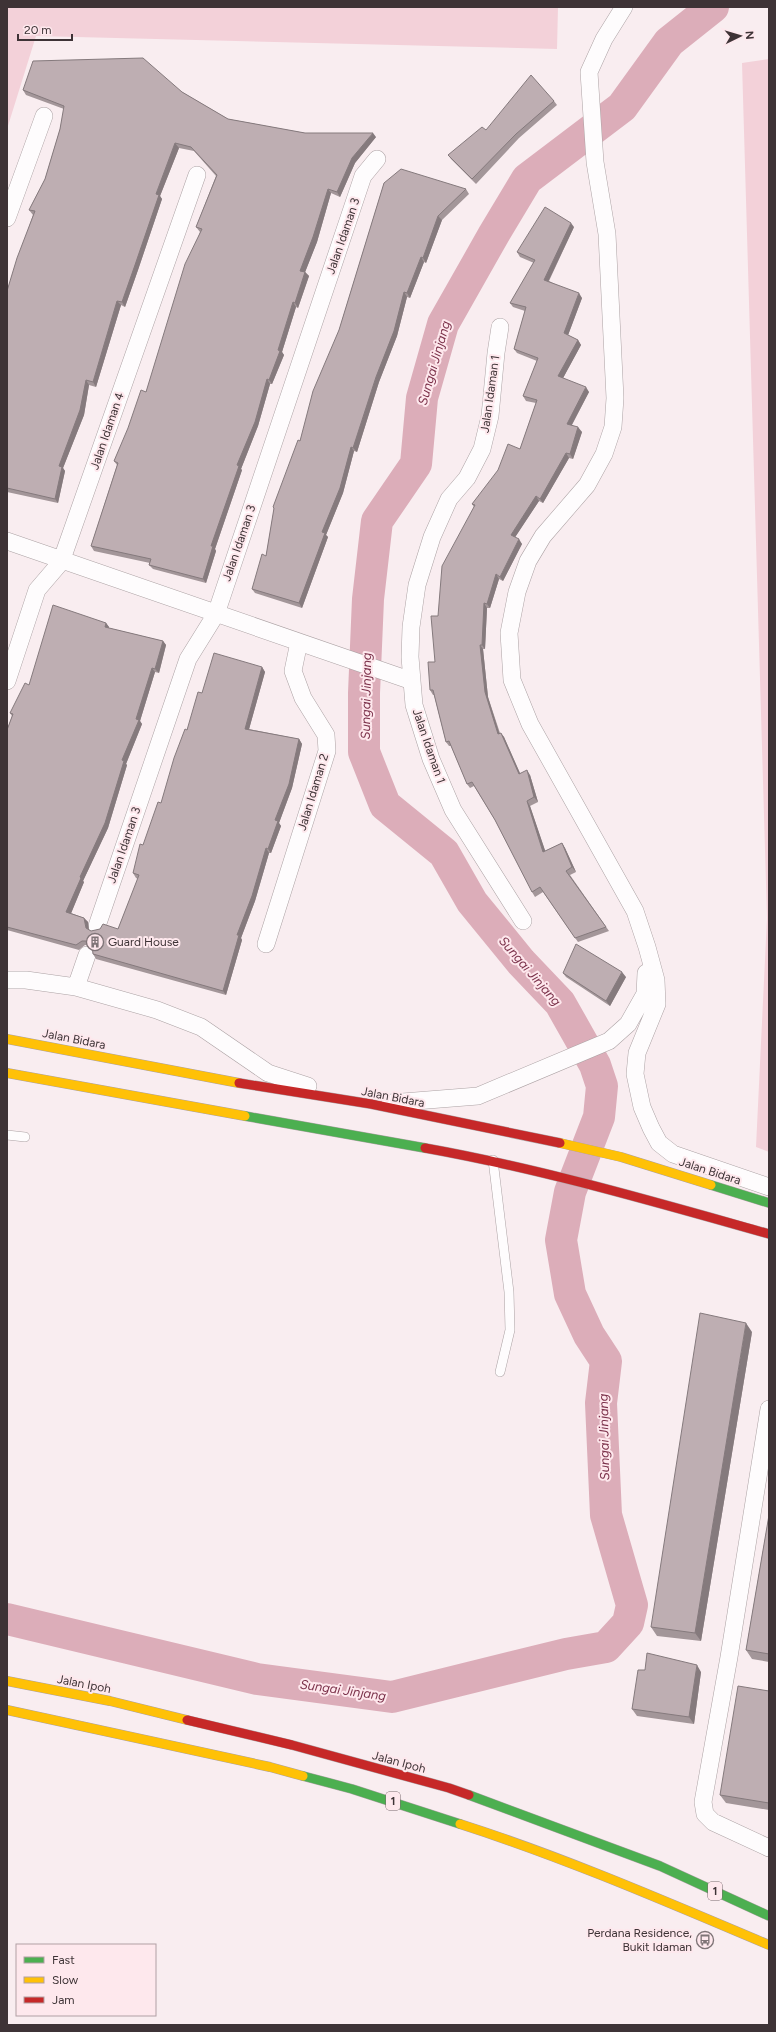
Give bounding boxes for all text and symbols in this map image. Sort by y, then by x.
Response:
scale bar [18,16,72,42]
north arrow [720,16,760,56]
text: 20 m [24,23,52,37]
text: N [743,30,756,40]
street label: Jalan Idaman 3 [323,196,363,276]
water label: Sungai Jinjang [415,319,453,407]
street label: Jalan Idaman 1 [478,354,502,434]
street label: Jalan Idaman 4 [87,390,127,471]
street label: Jalan Idaman 3 [219,503,259,583]
water label: Sungai Jinjang [358,652,374,740]
street label: Jalan Idaman 1 [410,707,448,785]
street label: Jalan Idaman 2 [295,752,331,832]
street label: Jalan Idaman 3 [104,805,144,885]
building icon: Guard House [85,932,105,952]
water label: Sungai Jinjang [496,933,564,1009]
place label: Guard House [108,935,179,949]
street label: Jalan Bidara [41,1026,107,1052]
street label: Jalan Bidara [360,1084,426,1110]
street label: Jalan Bidara [677,1154,743,1188]
water label: Sungai Jinjang [596,1393,612,1481]
street label: Jalan Ipoh [56,1672,112,1696]
water label: Sungai Jinjang [299,1677,387,1704]
street label: Jalan Ipoh [371,1748,428,1776]
road number: 1 [386,1792,400,1810]
road number: 1 [708,1882,722,1900]
place label: Perdana Residence, Bukit Idaman [587,1926,692,1954]
bus stop icon: Perdana Residence, Bukit Idaman [695,1930,715,1950]
legend [16,1944,156,2016]
text: Fast [52,1953,75,1967]
text: Slow [52,1973,79,1987]
text: Jam [52,1993,75,2007]

